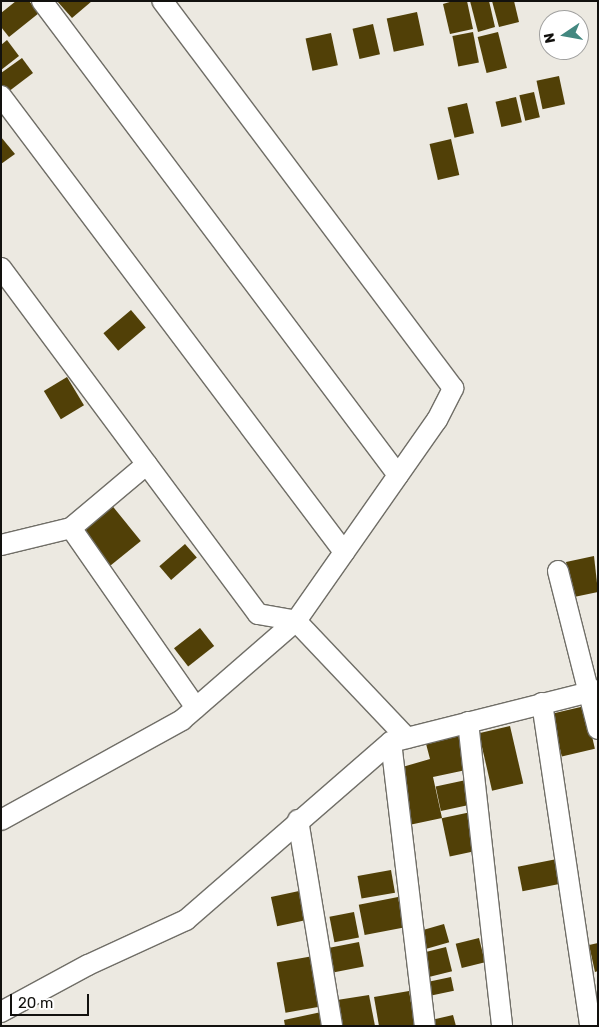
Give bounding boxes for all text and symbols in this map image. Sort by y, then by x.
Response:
north arrow [539,10,589,60]
text: N [540,31,559,45]
scale bar [12,984,91,1016]
text: 20 m [18,994,53,1012]

